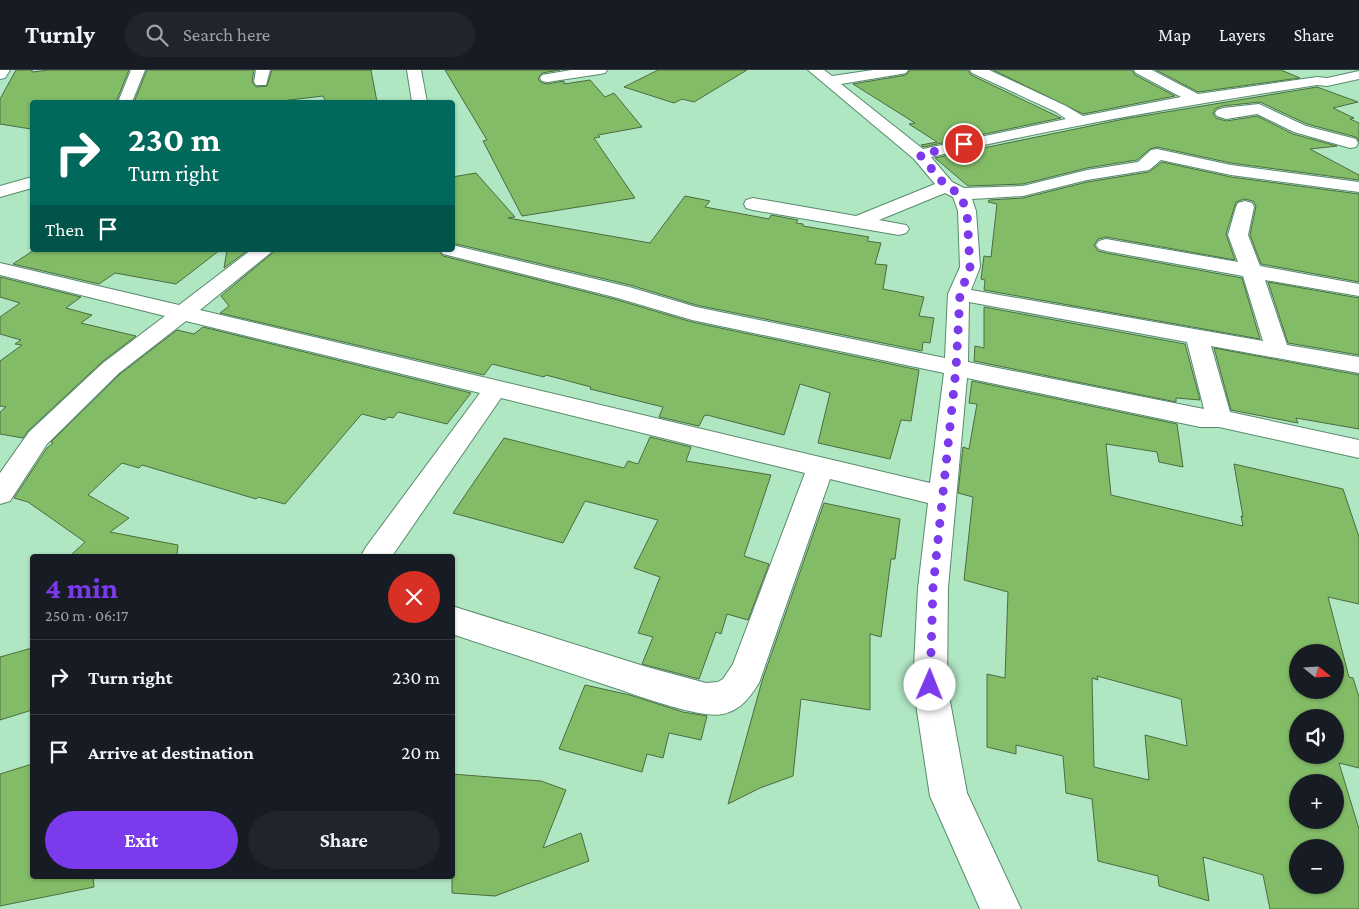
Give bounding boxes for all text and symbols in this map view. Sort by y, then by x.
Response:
search box [125,12,475,57]
text: Turnly [25,21,95,48]
icon: search [143,21,171,49]
text: Search here [183,24,270,45]
text: Map [1158,25,1191,45]
text: Layers [1219,25,1266,45]
text: Share [1294,25,1334,45]
icon: right [45,120,110,185]
text: 230 m [128,120,221,159]
pin [943,123,985,165]
icon: arrive [950,130,978,158]
text: Turn right [128,161,219,186]
icon: arrive [94,215,122,243]
text: Then [45,219,84,240]
text: 4 min [45,571,118,604]
button: close [388,571,440,623]
text: 250 m · 06:17 [45,607,128,624]
north arrow [1289,644,1344,699]
map controls [1289,644,1344,894]
position arrow [903,658,955,710]
icon: right [45,663,73,691]
text: Turn right [88,667,173,688]
text: 230 m [392,667,440,688]
button: sound [1289,709,1344,764]
icon: arrive [45,738,73,766]
text: Arrive at destination [88,742,254,763]
text: 20 m [401,742,440,763]
button: + [1289,774,1344,829]
button: Exit [45,811,238,869]
button: Share [248,811,440,869]
button: − [1289,839,1344,894]

